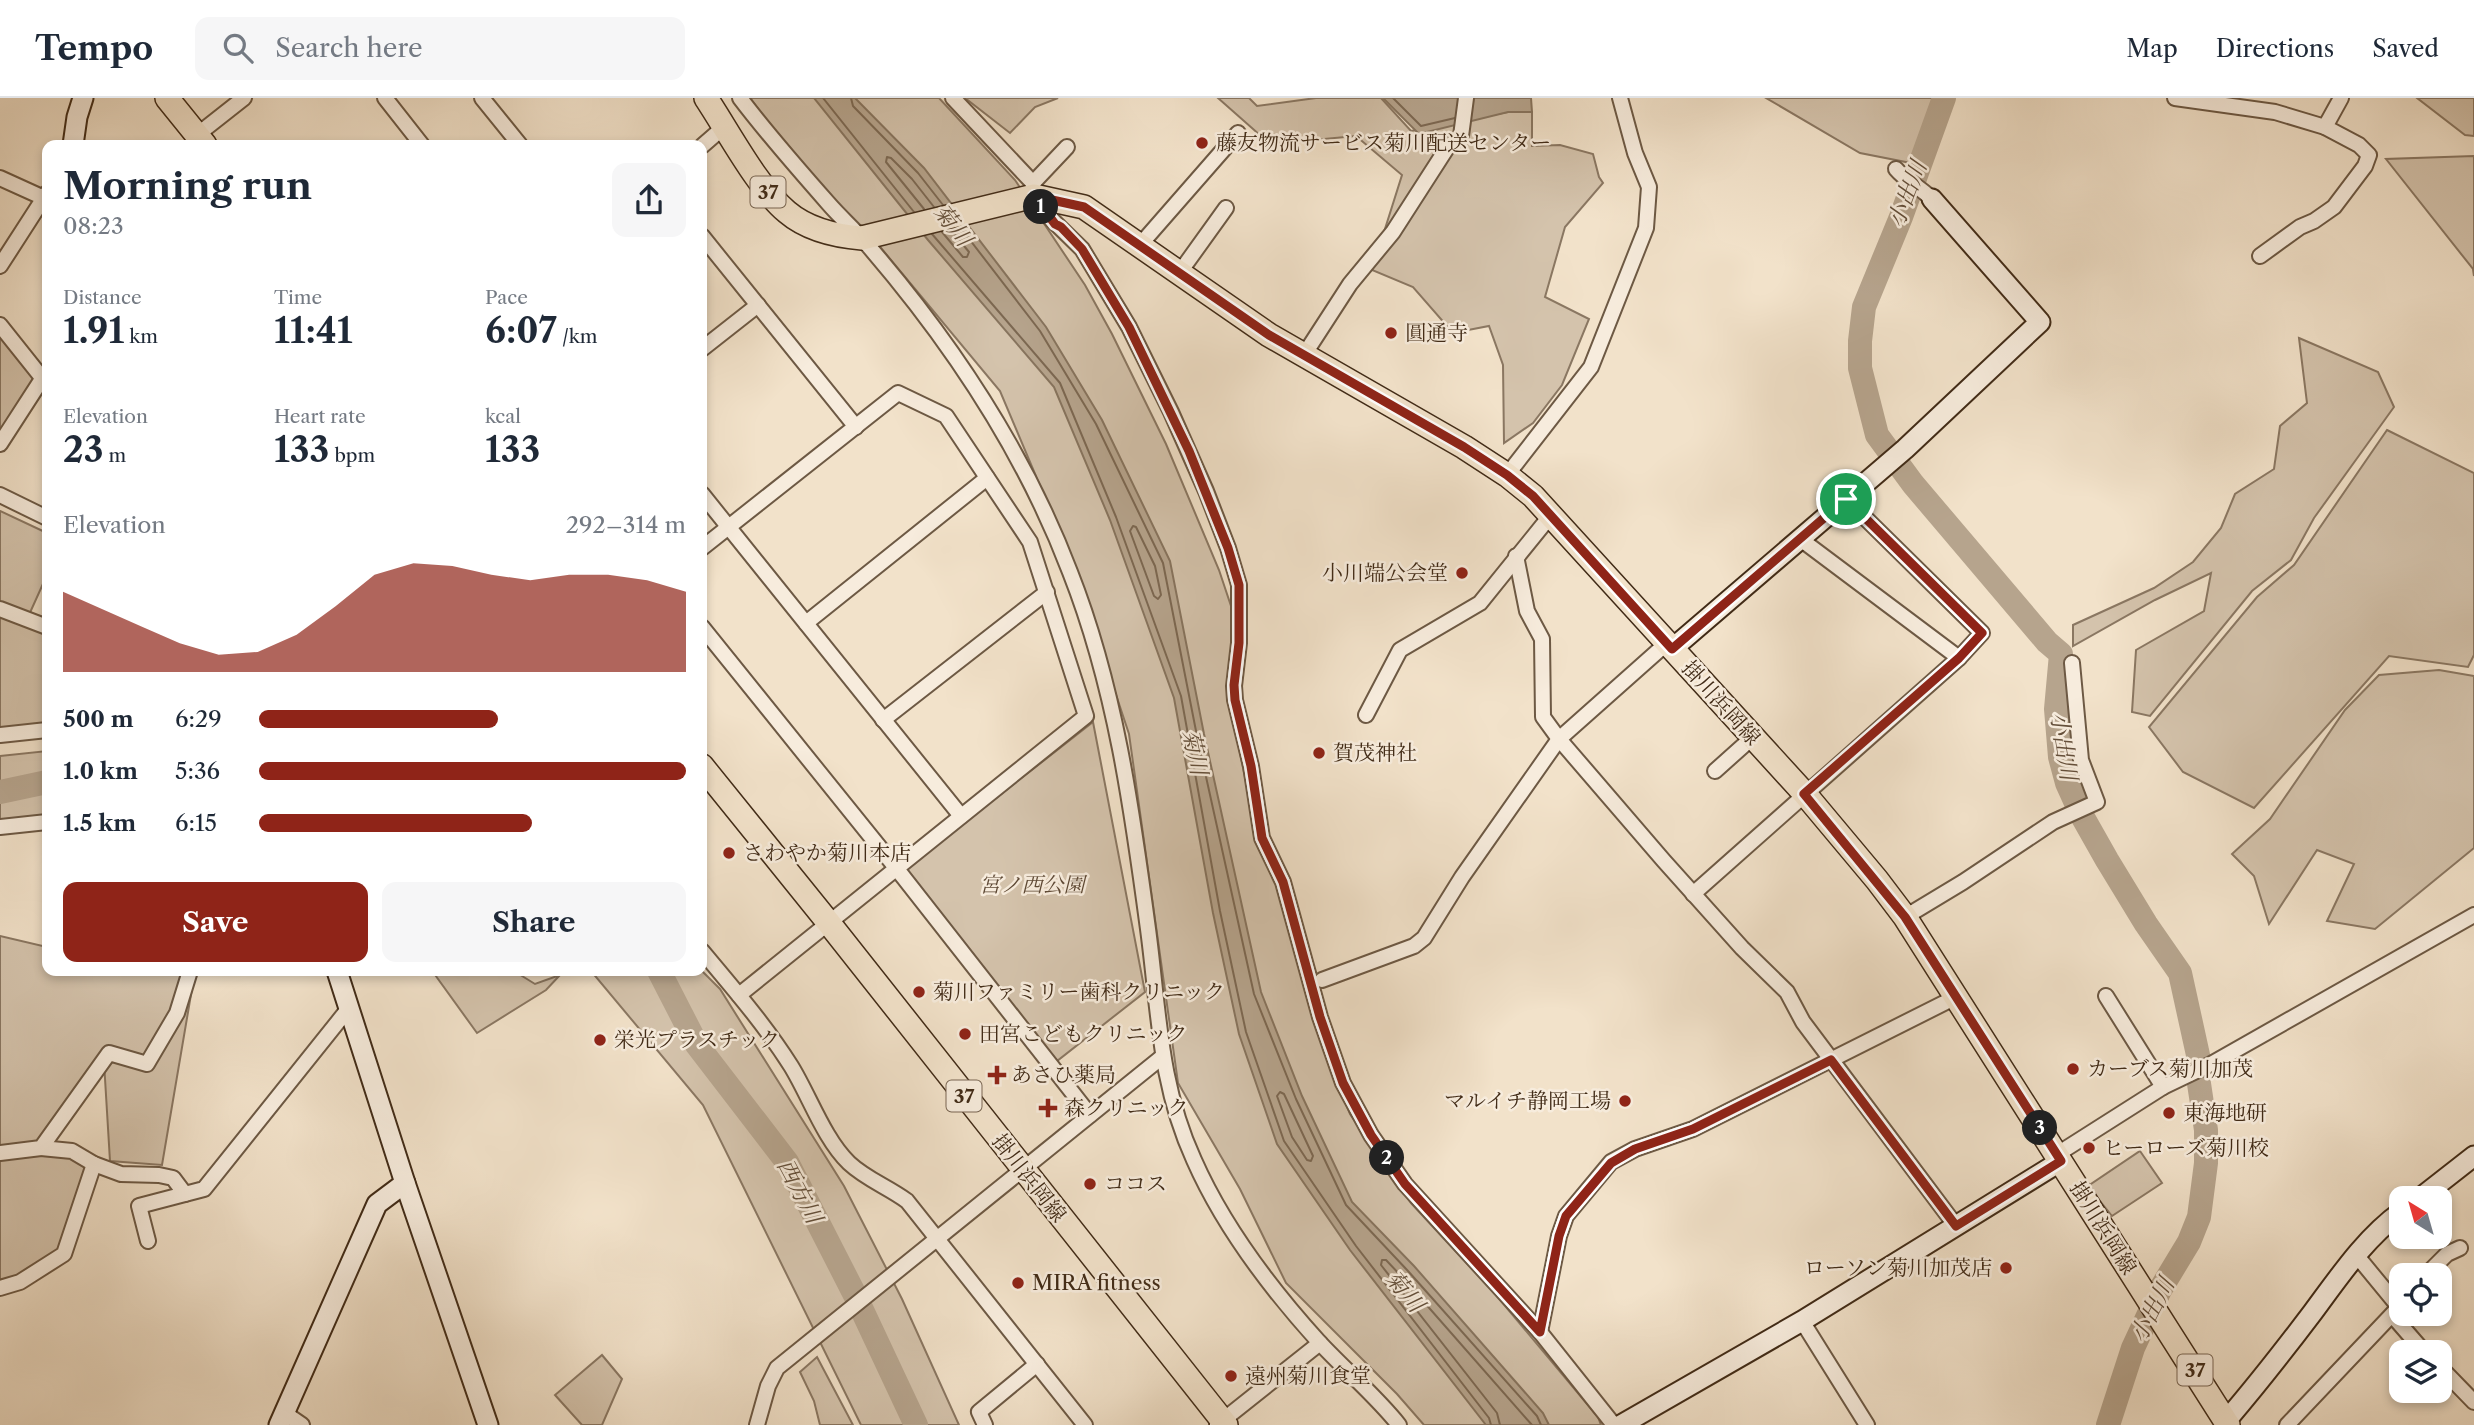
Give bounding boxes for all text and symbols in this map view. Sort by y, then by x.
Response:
search box [195,17,685,80]
text: Tempo [35,28,153,69]
icon: search [219,29,257,67]
text: Search here [275,32,423,64]
text: Map [2126,34,2178,63]
text: Directions [2216,34,2334,63]
text: Saved [2372,34,2439,63]
place label: 藤友物流サービス菊川配送センター [1216,130,1551,155]
marker: 藤友物流サービス菊川配送センター [1194,135,1210,151]
water label: 小出川 [1882,154,1934,231]
text: Morning run [63,162,312,209]
button: share [612,163,686,237]
road number: 37 [750,176,786,208]
pin: 1 [1024,190,1058,224]
text: 1 [1036,195,1045,218]
water label: 菊川 [928,198,980,254]
text: 08:23 [63,212,124,240]
text: Distance [63,286,142,309]
text: Time [274,286,322,309]
text: Pace [485,286,528,309]
text: 1.91 [63,309,124,352]
text: 11:41 [274,309,352,352]
text: 6:07 [485,309,557,352]
place label: 圓通寺 [1405,320,1468,345]
text: km [124,325,158,348]
text: /km [557,325,597,348]
marker: 圓通寺 [1383,325,1399,341]
text: Elevation [63,405,148,428]
text: Heart rate [274,405,366,428]
text: kcal [485,405,521,428]
text: 23 [63,428,103,471]
text: 133 [274,428,329,471]
text: 133 [485,428,540,471]
text: m [103,444,126,467]
text: bpm [329,444,375,467]
pin [1816,469,1876,529]
icon: arrive [1827,480,1865,518]
text: Elevation [63,511,166,539]
text: 292–314 m [566,511,686,539]
place label: 小川端公会堂 [1322,560,1448,585]
marker: 小川端公会堂 [1454,565,1470,581]
street label: 掛川浜岡線 [1677,655,1766,750]
text: 500 m [63,705,134,733]
text: 6:29 [175,705,222,733]
water label: 小出川 [2045,710,2084,785]
water label: 菊川 [1177,727,1214,780]
place label: 賀茂神社 [1333,740,1417,765]
marker: 賀茂神社 [1311,745,1327,761]
text: 1.0 km [63,757,138,785]
text: 5:36 [175,757,220,785]
text: 1.5 km [63,809,136,837]
text: 6:15 [175,809,217,837]
place label: さわやか菊川本店 [743,840,911,865]
marker: さわやか菊川本店 [721,845,737,861]
park label: 宮ノ西公園 [980,872,1087,897]
button: Save [63,882,368,962]
button: Share [382,882,686,962]
place label: 菊川ファミリー歯科クリニック [933,979,1225,1004]
marker: 菊川ファミリー歯科クリニック [911,984,927,1000]
place label: 田宮こどもクリニック [979,1021,1188,1046]
marker: 田宮こどもクリニック [957,1026,973,1042]
place label: 栄光プラスチック [614,1027,780,1052]
marker: 栄光プラスチック [592,1032,608,1048]
place label: カーブス菊川加茂 [2087,1056,2253,1081]
marker: カーブス菊川加茂 [2065,1061,2081,1077]
place label: あさひ薬局 [1011,1062,1116,1087]
marker: あさひ薬局 [989,1067,1005,1083]
road number: 37 [946,1080,982,1112]
place label: マルイチ静岡工場 [1444,1088,1611,1113]
marker: マルイチ静岡工場 [1617,1093,1633,1109]
place label: 森クリニック [1064,1095,1189,1120]
marker: 森クリニック [1038,1098,1058,1118]
place label: 東海地研 [2183,1100,2267,1125]
marker: 東海地研 [2161,1105,2177,1121]
pin: 3 [2022,1110,2058,1146]
text: 3 [2034,1116,2045,1139]
street label: 掛川浜岡線 [987,1129,1072,1227]
place label: ヒーローズ菊川校 [2103,1135,2269,1160]
pin: 2 [1370,1140,1404,1176]
marker: ヒーローズ菊川校 [2081,1140,2097,1156]
text: 2 [1381,1146,1392,1169]
water label: 西方川 [771,1154,830,1231]
place label: ココス [1104,1171,1167,1196]
marker: ココス [1082,1176,1098,1192]
street label: 掛川浜岡線 [2065,1177,2142,1279]
north arrow [2389,1186,2452,1250]
map controls [2389,1186,2452,1403]
place label: ローソン菊川加茂店 [1804,1255,1992,1280]
marker: ローソン菊川加茂店 [1998,1260,2014,1276]
button: locate [2389,1263,2452,1326]
water label: 菊川 [1379,1264,1432,1320]
place label: MIRA fitness [1032,1270,1161,1295]
water label: 小出川 [2124,1270,2181,1347]
marker: MIRA fitness [1010,1275,1026,1291]
button: layers [2389,1340,2452,1403]
road number: 37 [2178,1354,2212,1386]
place label: 遠州菊川食堂 [1245,1363,1371,1388]
marker: 遠州菊川食堂 [1223,1368,1239,1384]

